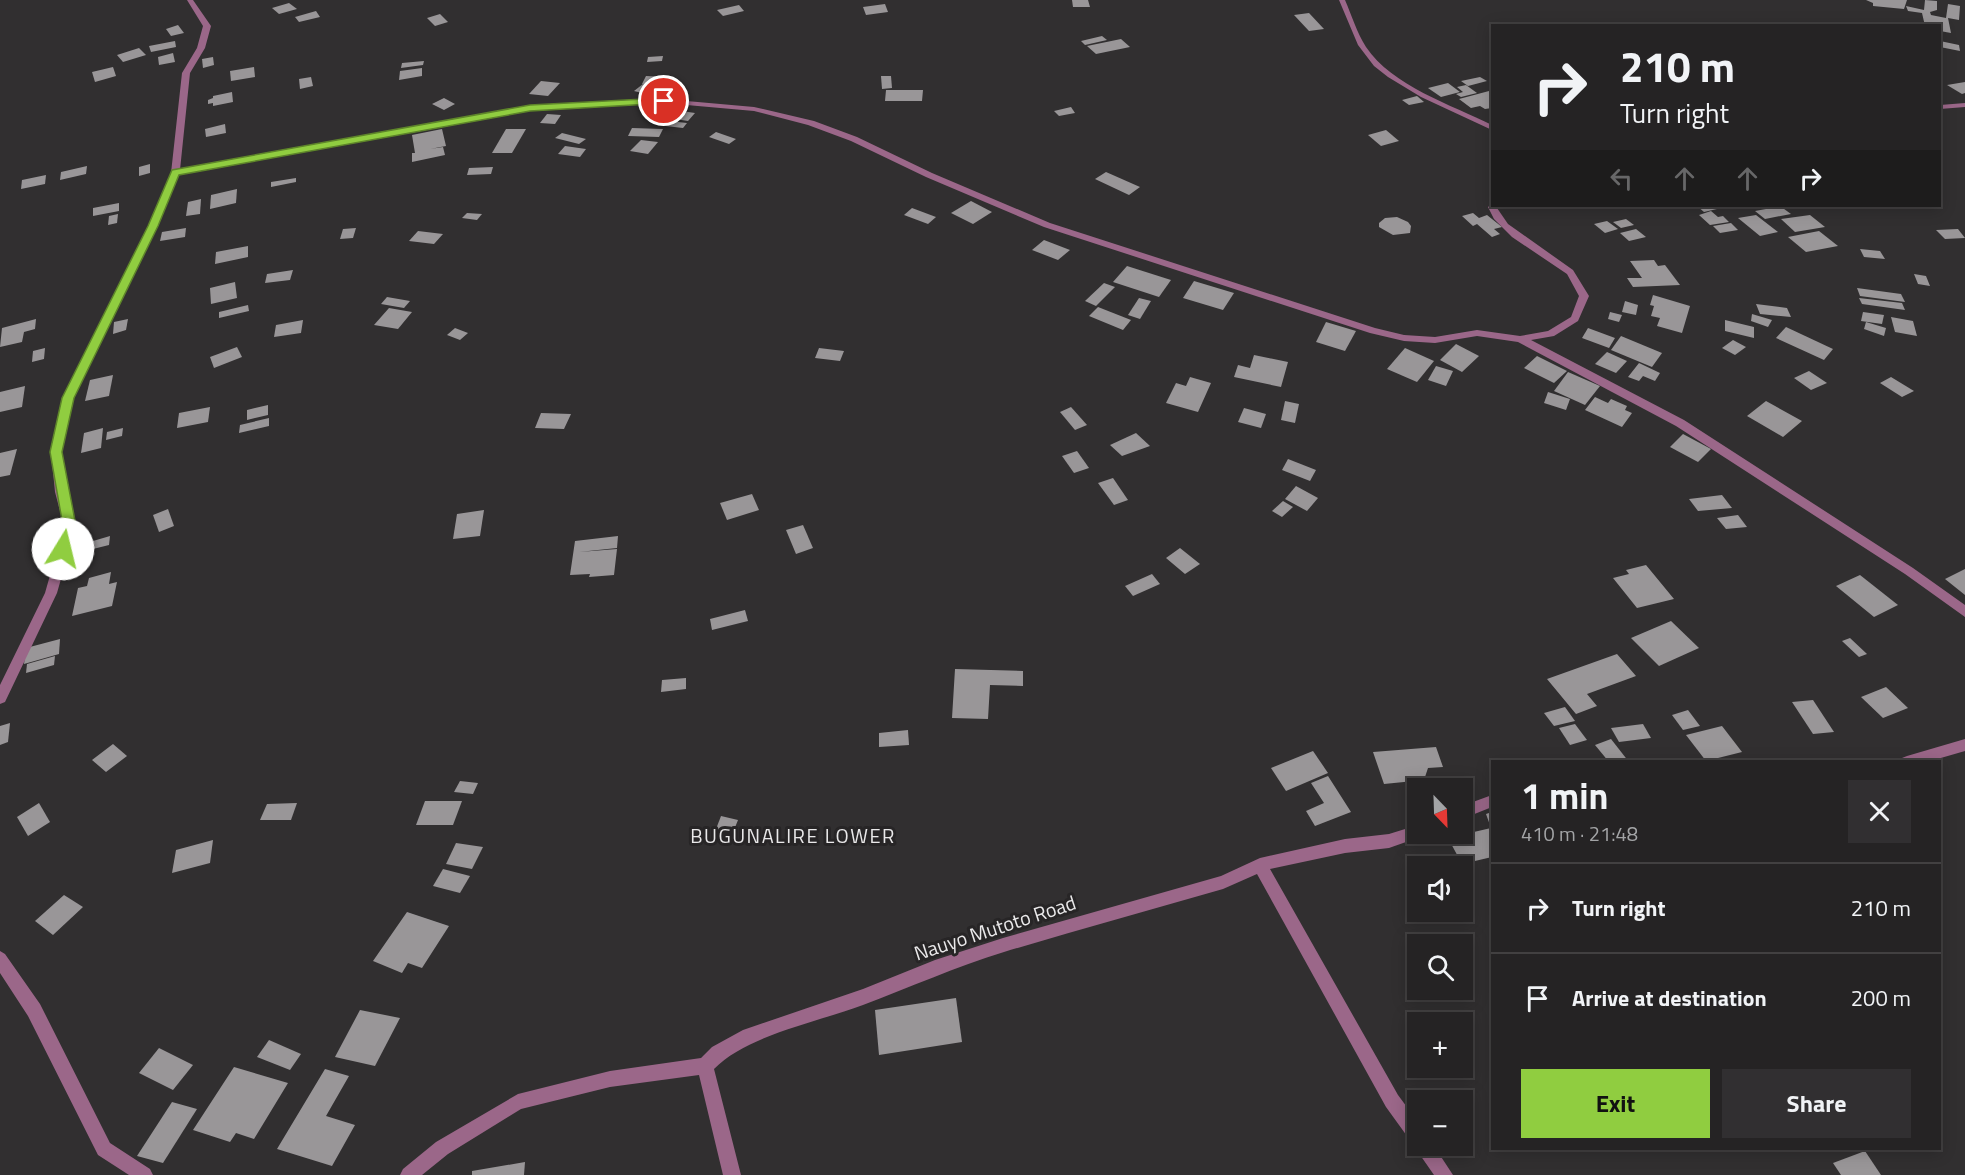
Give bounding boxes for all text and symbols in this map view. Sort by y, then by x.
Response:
text: 210 m [1620,34,1735,98]
icon: right [1521,48,1599,126]
pin [638,75,689,126]
icon: arrive [647,84,680,117]
text: Turn right [1620,92,1729,133]
icon: left [1605,162,1638,195]
icon: ahead [1668,162,1701,195]
icon: ahead [1731,162,1764,195]
icon: right [1794,162,1827,195]
position arrow [31,517,95,581]
text: 1 min [1521,768,1608,823]
north arrow [1407,778,1473,844]
map controls [1407,778,1473,1156]
button: close [1848,780,1911,843]
text: 410 m · 21:48 [1521,818,1638,849]
district label: BUGUNALIRE LOWER [690,820,896,851]
button: sound [1407,856,1473,922]
street label: Nauyo Mutoto Road [910,887,1080,968]
text: Turn right [1572,891,1666,925]
text: 210 m [1851,891,1911,925]
icon: right [1521,892,1554,925]
button: search [1407,934,1473,1000]
text: Arrive at destination [1572,981,1767,1015]
text: 200 m [1851,981,1911,1015]
icon: arrive [1521,982,1554,1015]
button: + [1407,1012,1473,1078]
button: Exit [1521,1069,1710,1138]
button: Share [1722,1069,1911,1138]
button: − [1407,1090,1473,1156]

